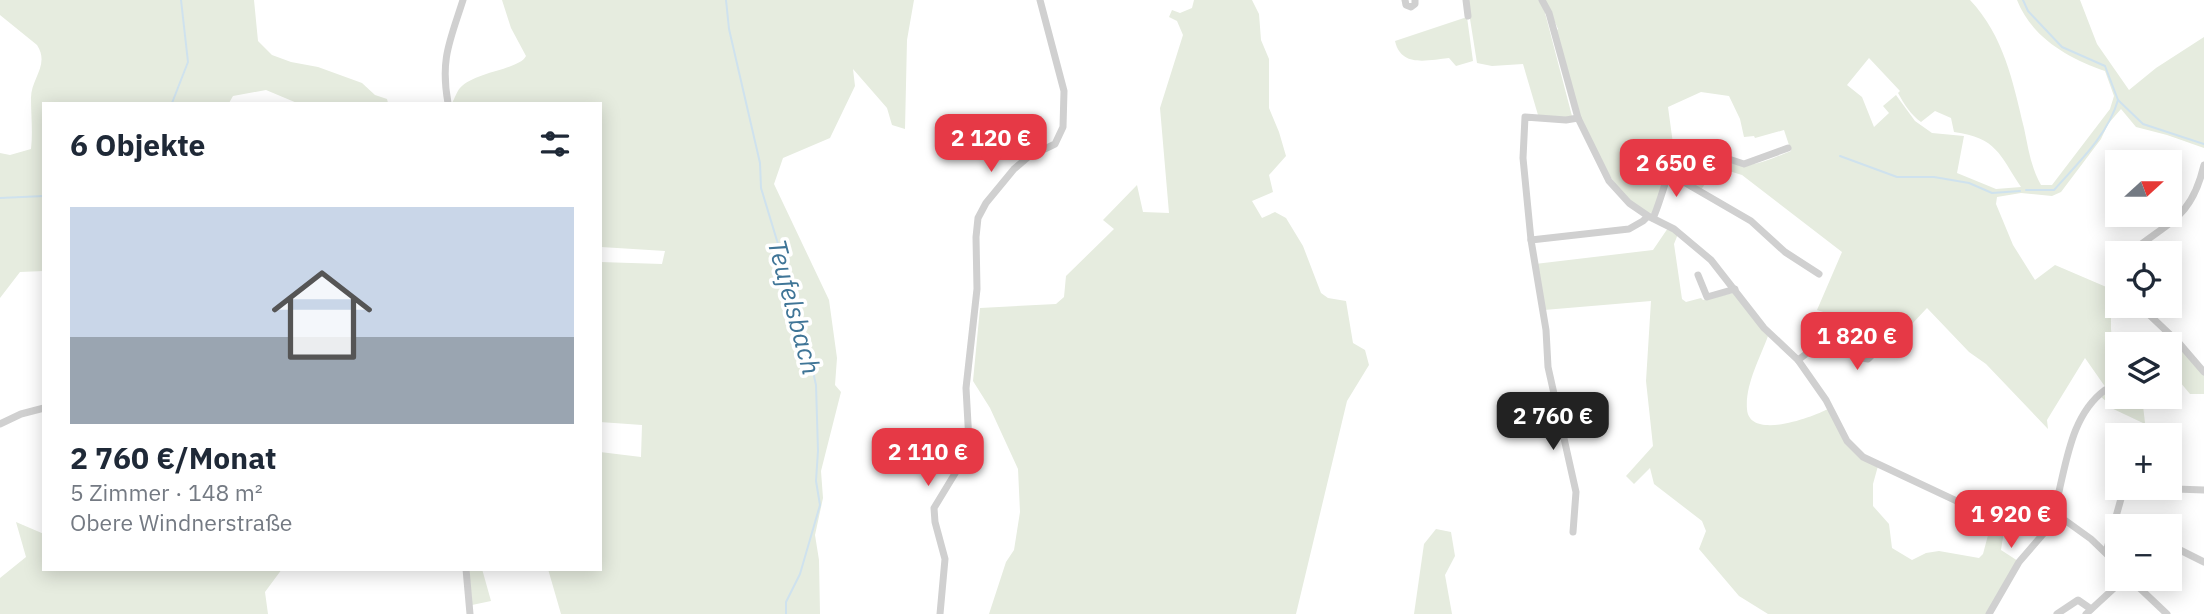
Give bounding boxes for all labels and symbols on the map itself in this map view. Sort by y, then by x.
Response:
pin: 2 120 € [926,114,1056,174]
pin: 2 650 € [1611,140,1741,199]
north arrow [2105,150,2182,228]
water label: Teufelsbach [761,236,829,378]
pin: 1 820 € [1792,312,1922,372]
pin: 2 760 € [1488,392,1618,452]
pin: 2 110 € [863,428,993,488]
pin: 1 920 € [1946,490,2076,550]

